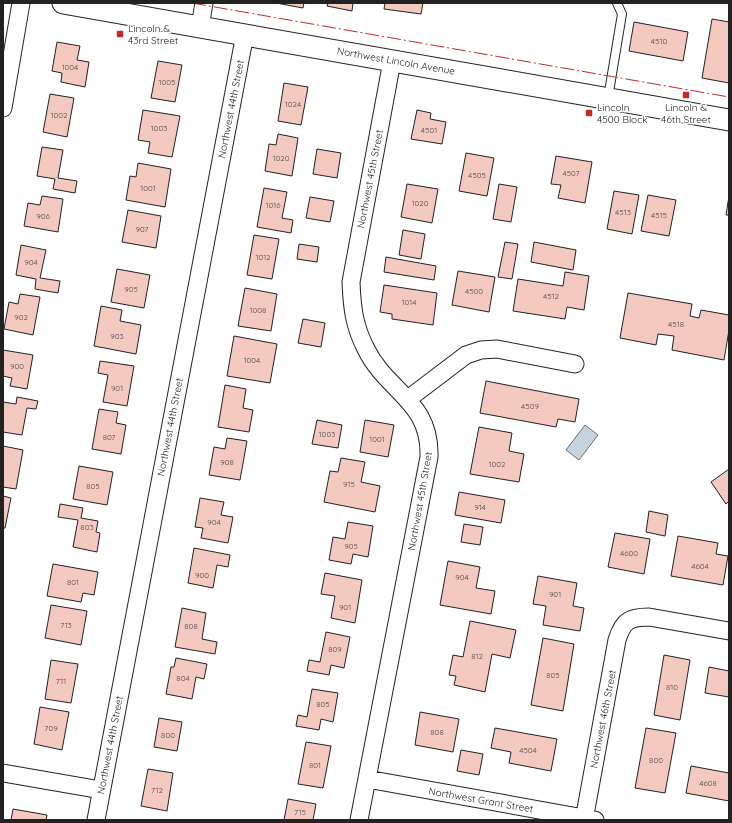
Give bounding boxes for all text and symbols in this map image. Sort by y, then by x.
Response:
place label: Lincoln & 43rd Street [128,22,179,47]
marker: Lincoln & 43rd Street [115,29,125,39]
house number: 4510 [651,36,667,46]
street label: Northwest Lincoln Avenue [336,44,456,78]
street label: Northwest 44th Street [215,58,247,159]
house number: 1004 [62,62,78,72]
house number: 1005 [159,77,175,87]
marker: Lincoln & 46th Street [681,90,691,100]
house number: 1024 [285,99,301,109]
place label: Lincoln 4500 Block [597,101,648,126]
place label: Lincoln & 46th Street [661,101,711,126]
marker: Lincoln 4500 Block [584,108,594,118]
house number: 1002 [51,110,68,120]
house number: 1003 [151,123,167,133]
house number: 4501 [421,125,437,135]
street label: Northwest 45th Street [354,128,386,229]
house number: 1020 [273,153,290,163]
house number: 4507 [562,168,580,178]
house number: 4505 [468,170,486,180]
house number: 1001 [140,183,156,193]
house number: 1020 [412,198,429,208]
house number: 1016 [266,200,281,210]
house number: 4513 [615,207,631,217]
house number: 4515 [651,210,667,220]
house number: 906 [36,211,50,221]
house number: 907 [136,224,148,234]
house number: 1012 [255,252,271,262]
house number: 904 [24,257,38,267]
house number: 905 [124,284,138,294]
house number: 4500 [465,286,483,296]
house number: 4512 [543,291,560,301]
house number: 1014 [402,297,416,307]
house number: 1008 [250,305,266,315]
house number: 902 [14,312,28,322]
house number: 4518 [668,319,684,329]
house number: 903 [110,331,124,341]
house number: 1004 [244,355,260,365]
house number: 900 [10,361,24,371]
street label: Northwest 44th Street [154,376,186,477]
house number: 901 [111,383,123,393]
house number: 4509 [521,401,539,411]
house number: 1003 [319,429,335,439]
house number: 807 [103,432,115,442]
house number: 1001 [369,434,385,444]
street label: Northwest 45th Street [405,450,435,551]
house number: 908 [220,457,234,467]
house number: 1002 [489,459,506,469]
house number: 915 [343,479,355,489]
house number: 805 [86,481,100,491]
house number: 914 [474,502,486,512]
house number: 904 [207,517,221,527]
house number: 803 [80,522,94,532]
house number: 905 [344,541,358,551]
house number: 4600 [620,548,638,558]
house number: 4604 [691,561,709,571]
house number: 900 [195,570,209,580]
house number: 904 [455,572,469,582]
house number: 801 [67,577,79,587]
house number: 901 [549,589,561,599]
house number: 901 [339,602,351,612]
house number: 713 [60,620,72,630]
house number: 808 [184,621,198,631]
house number: 809 [328,644,342,654]
house number: 812 [471,651,483,661]
street label: Northwest 46th Street [587,668,619,769]
house number: 805 [546,670,560,680]
house number: 804 [176,673,190,683]
house number: 711 [56,676,66,686]
house number: 810 [666,682,678,692]
street label: Northwest 44th Street [94,694,126,795]
house number: 805 [316,699,330,709]
house number: 709 [44,723,58,733]
house number: 808 [430,727,444,737]
house number: 800 [161,730,175,740]
house number: 4504 [519,745,537,755]
house number: 800 [649,755,663,765]
house number: 801 [309,760,321,770]
house number: 4608 [699,778,717,788]
street label: Northwest Grant Street [428,784,535,816]
house number: 712 [151,785,163,795]
house number: 715 [294,807,306,817]

